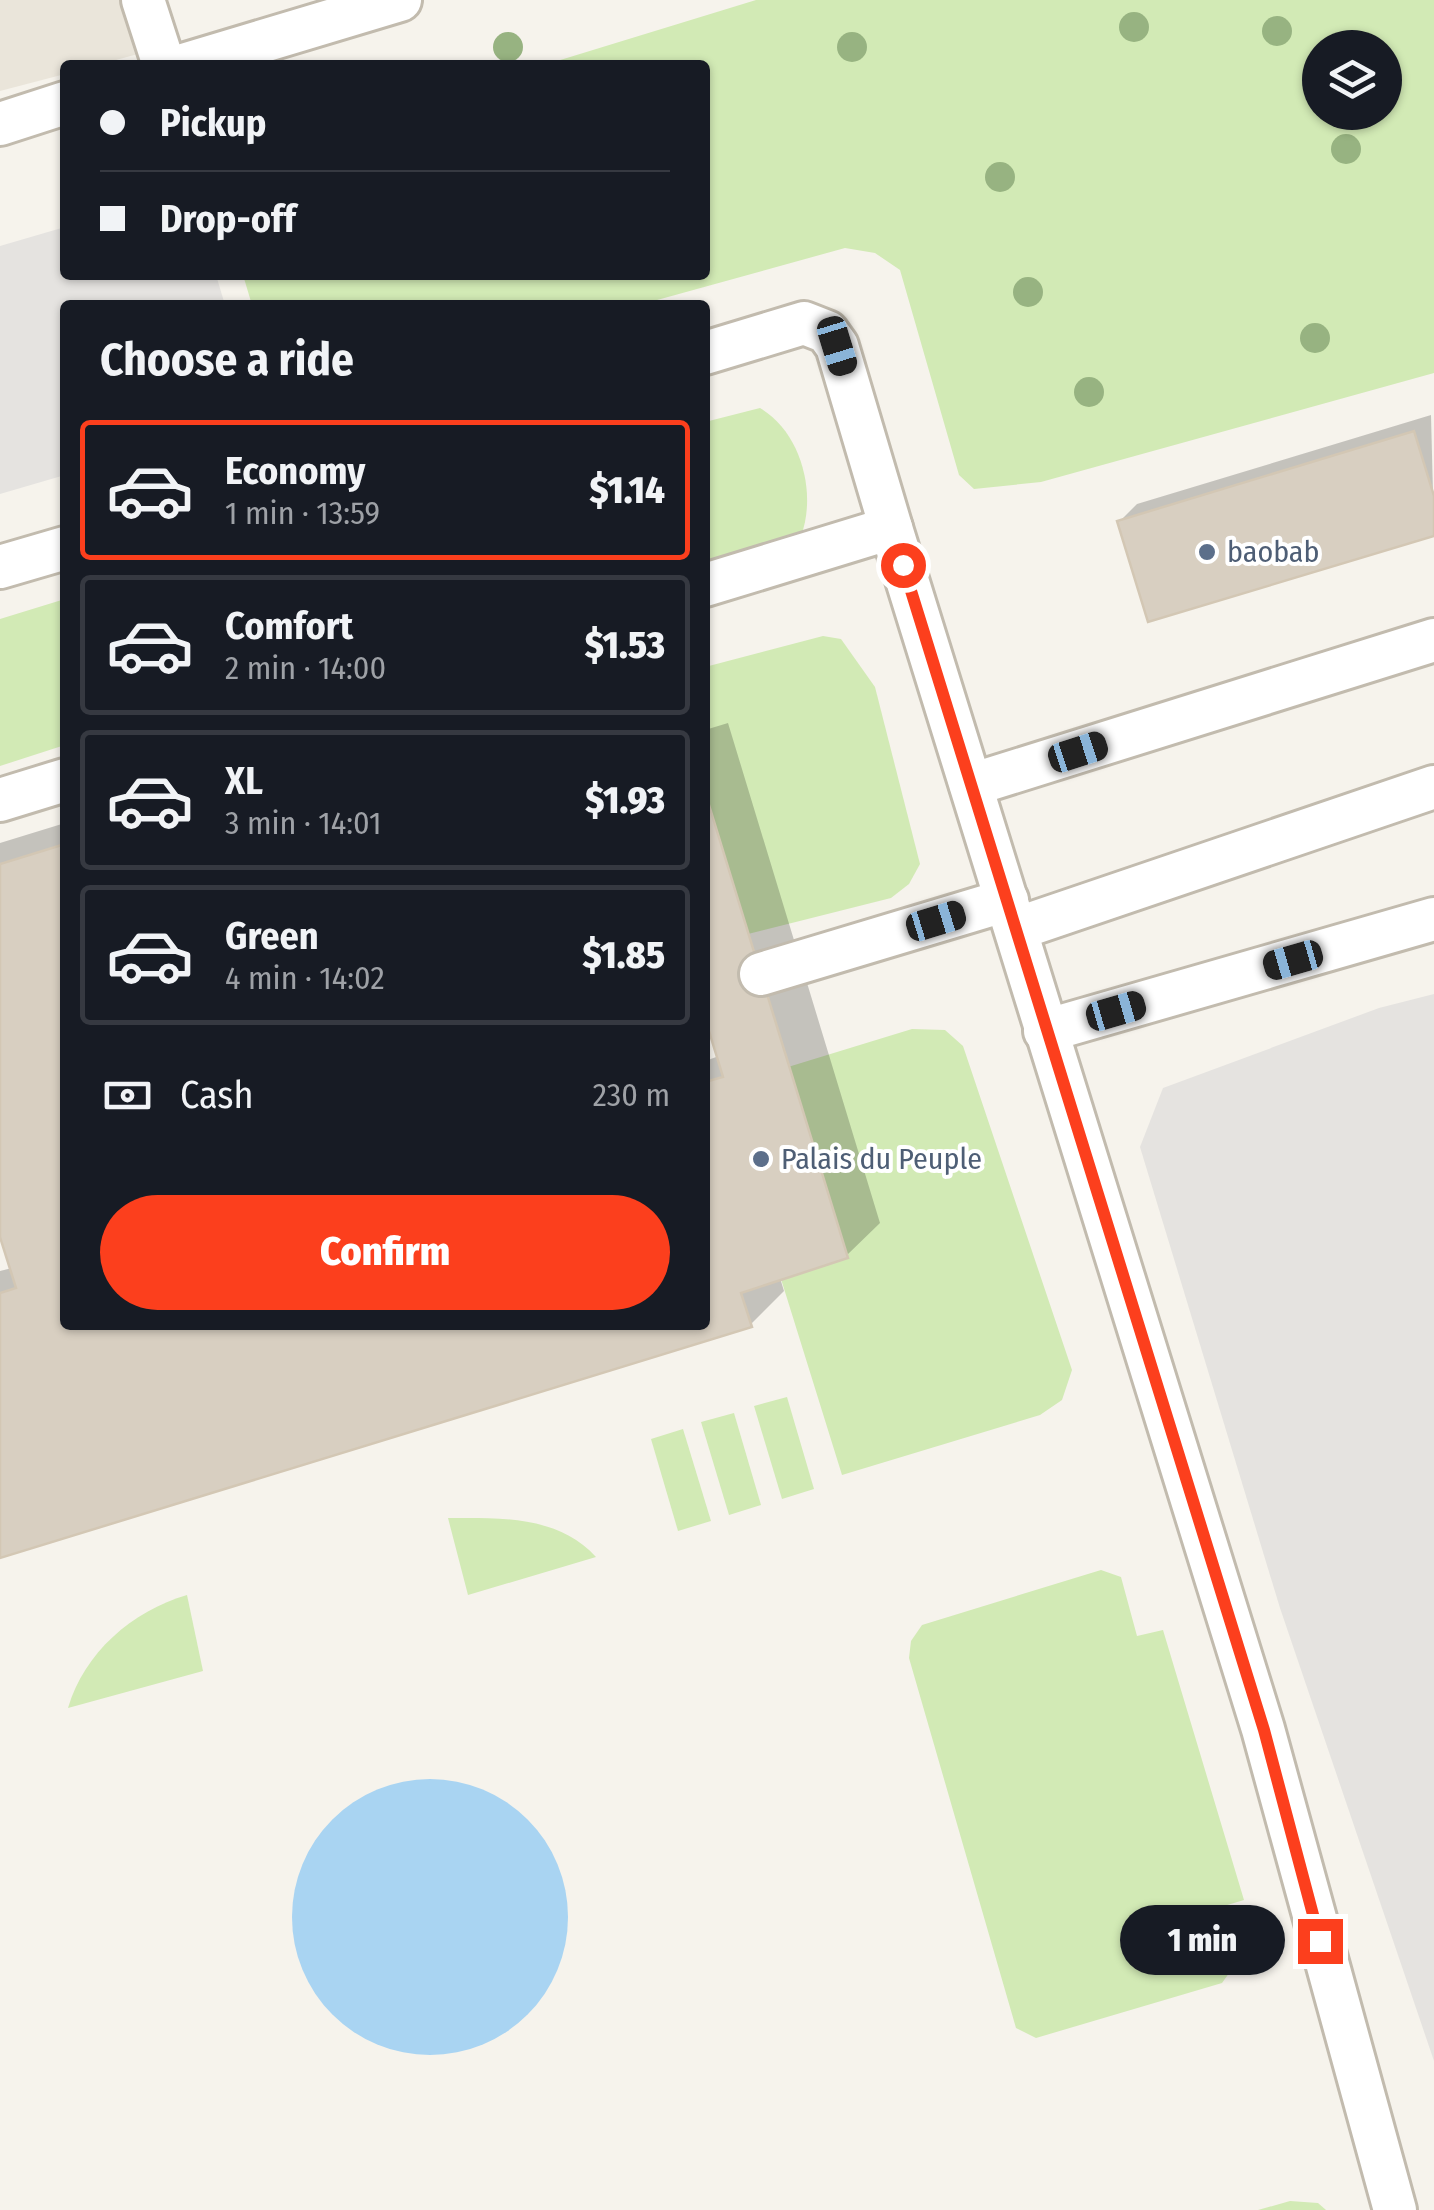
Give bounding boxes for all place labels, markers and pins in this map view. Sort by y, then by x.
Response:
place label: baobab [1227,534,1320,570]
marker: baobab [1196,541,1218,563]
place label: Palais du Peuple [781,1141,982,1177]
marker: Palais du Peuple [750,1148,772,1170]

